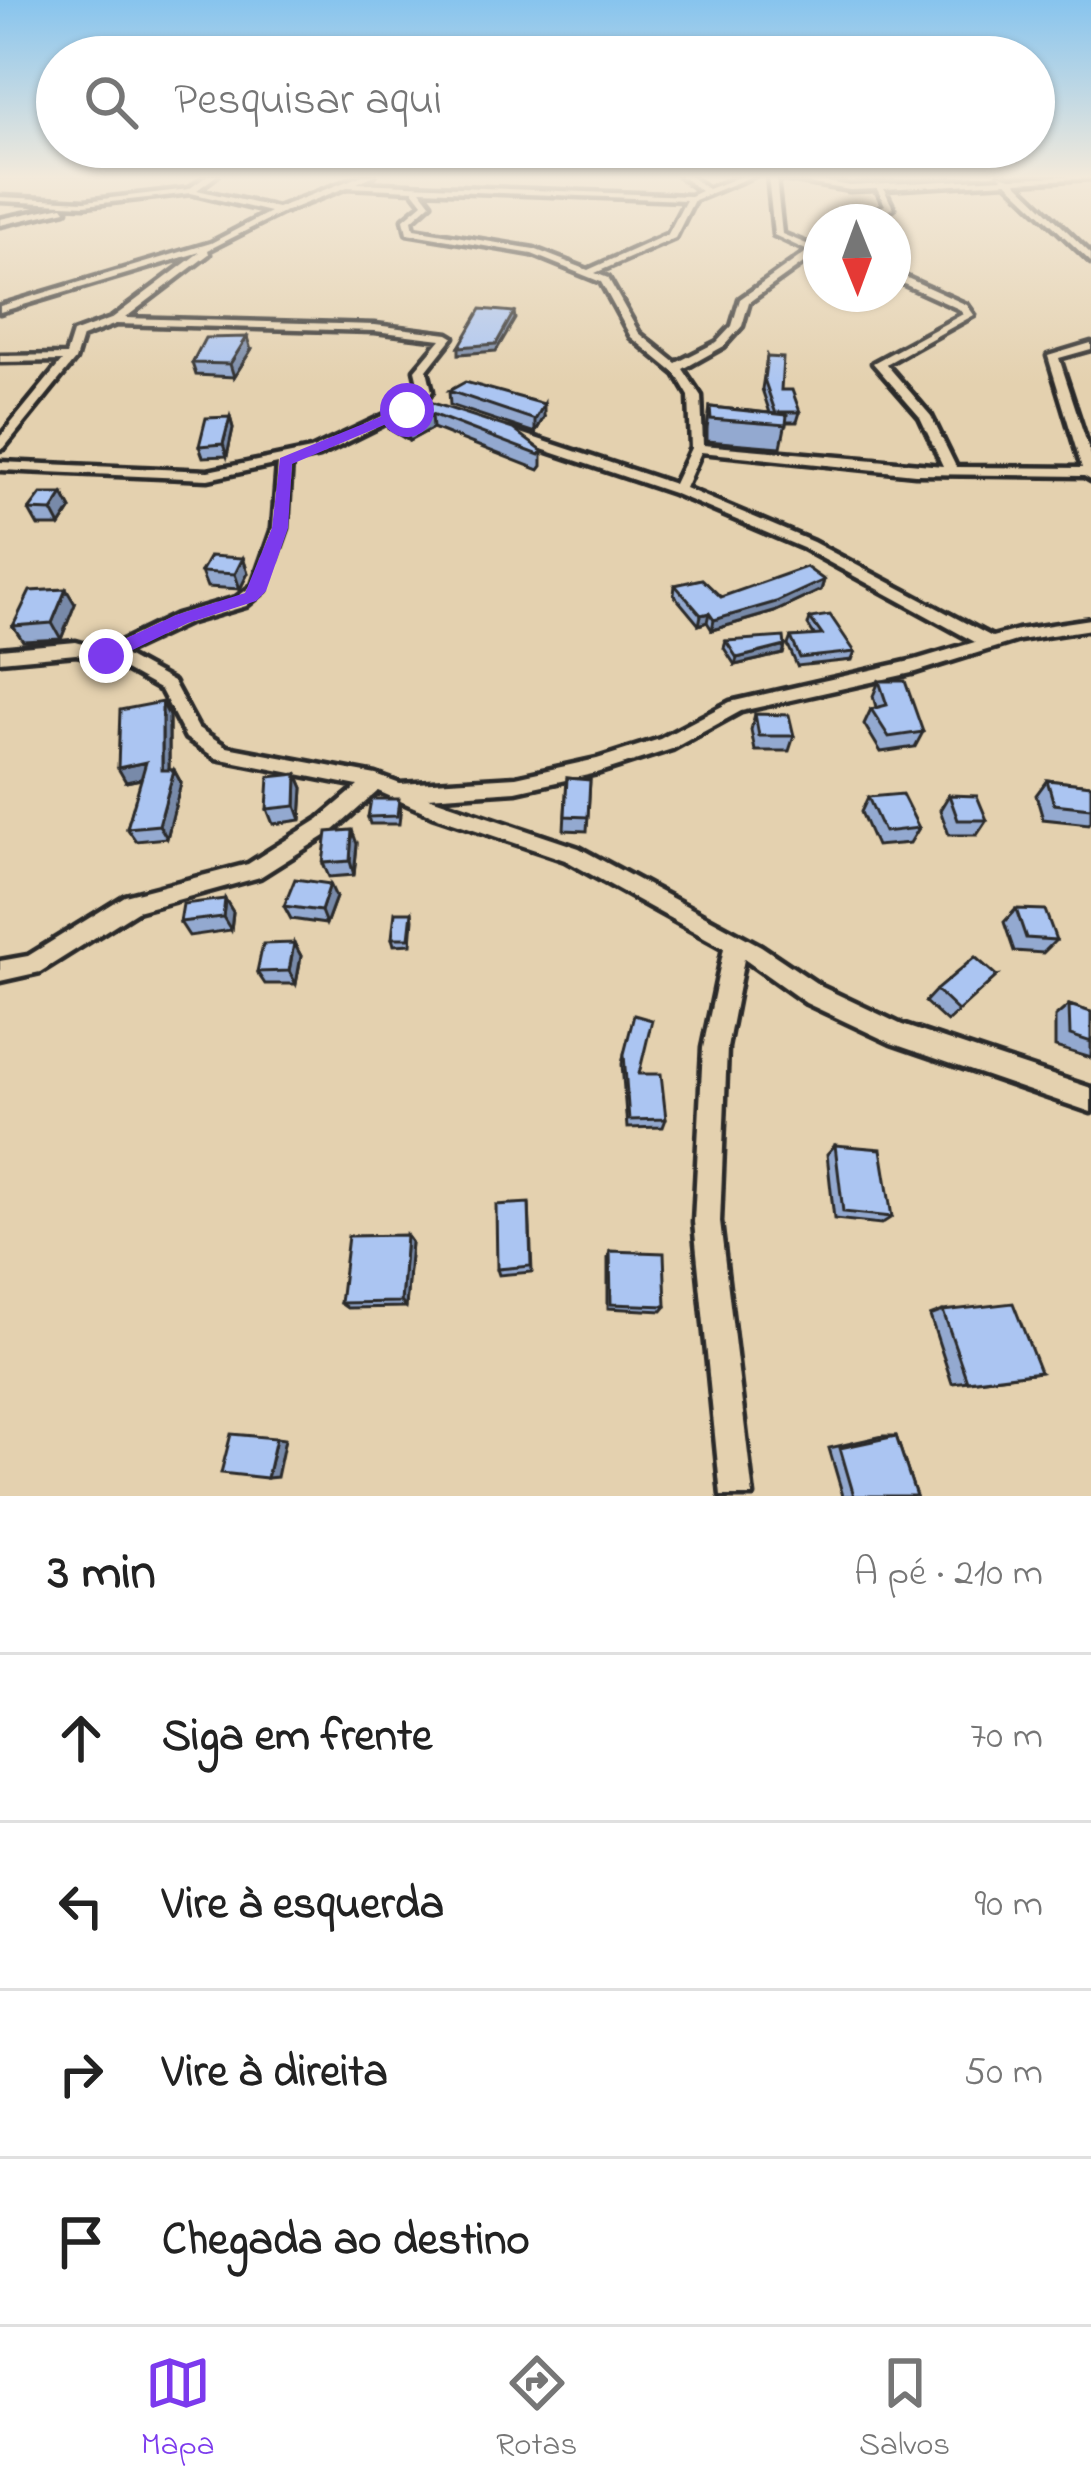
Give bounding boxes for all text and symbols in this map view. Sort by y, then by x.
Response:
search box [36,36,1055,168]
icon: search [78,69,144,135]
text: Pesquisar aqui [174,69,442,135]
north arrow [803,204,911,312]
route start [380,383,434,437]
route end [79,629,133,683]
text: 3 min [48,1537,156,1612]
text: A pé · 210 m [854,1546,1043,1603]
icon: ahead [48,1705,114,1771]
text: Siga em frente [162,1705,432,1771]
text: 70 m [970,1709,1043,1766]
icon: left [48,1873,114,1939]
text: Vire à esquerda [162,1873,444,1939]
text: 90 m [974,1877,1043,1934]
icon: right [48,2041,114,2107]
text: Vire à direita [162,2041,388,2107]
text: 50 m [964,2045,1043,2102]
icon: arrive [48,2209,114,2275]
text: Chegada ao destino [162,2209,530,2275]
tab: Mapa [141,2350,214,2470]
tab: Rotas [496,2350,577,2470]
tab: Salvos [859,2350,950,2470]

